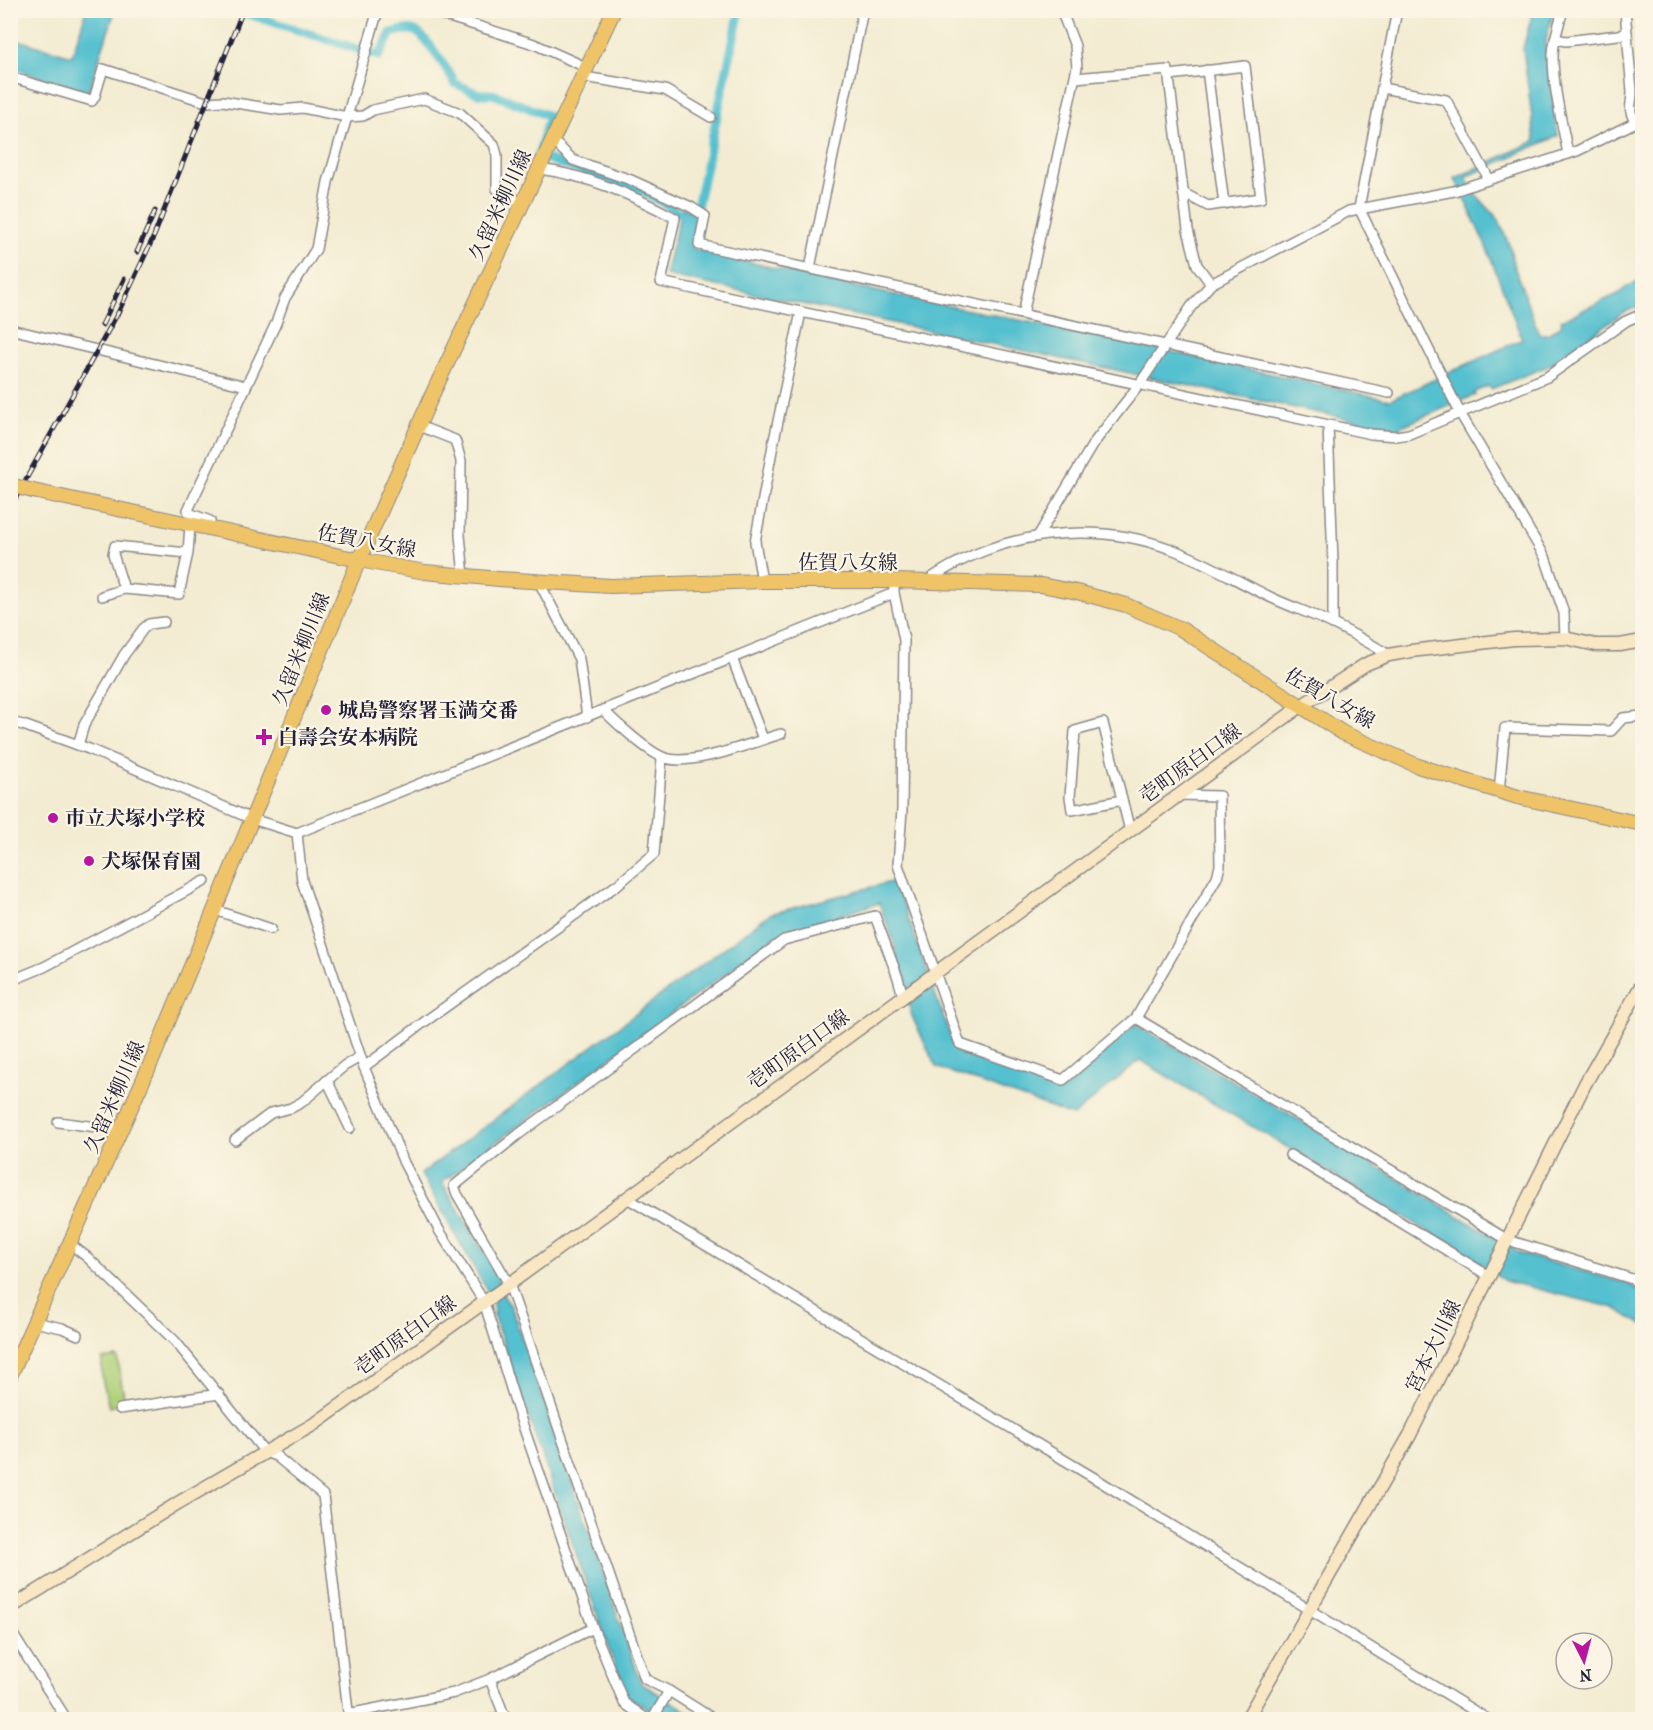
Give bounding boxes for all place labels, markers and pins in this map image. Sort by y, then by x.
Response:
place label: 城島警察署玉満交番 [338,699,518,722]
marker: 城島警察署玉満交番 [319,703,333,717]
place label: 白壽会安本病院 [278,726,418,749]
marker: 白壽会安本病院 [255,728,273,746]
place label: 市立犬塚小学校 [65,807,205,830]
marker: 市立犬塚小学校 [46,811,60,825]
place label: 犬塚保育園 [101,850,201,873]
marker: 犬塚保育園 [82,854,96,868]

